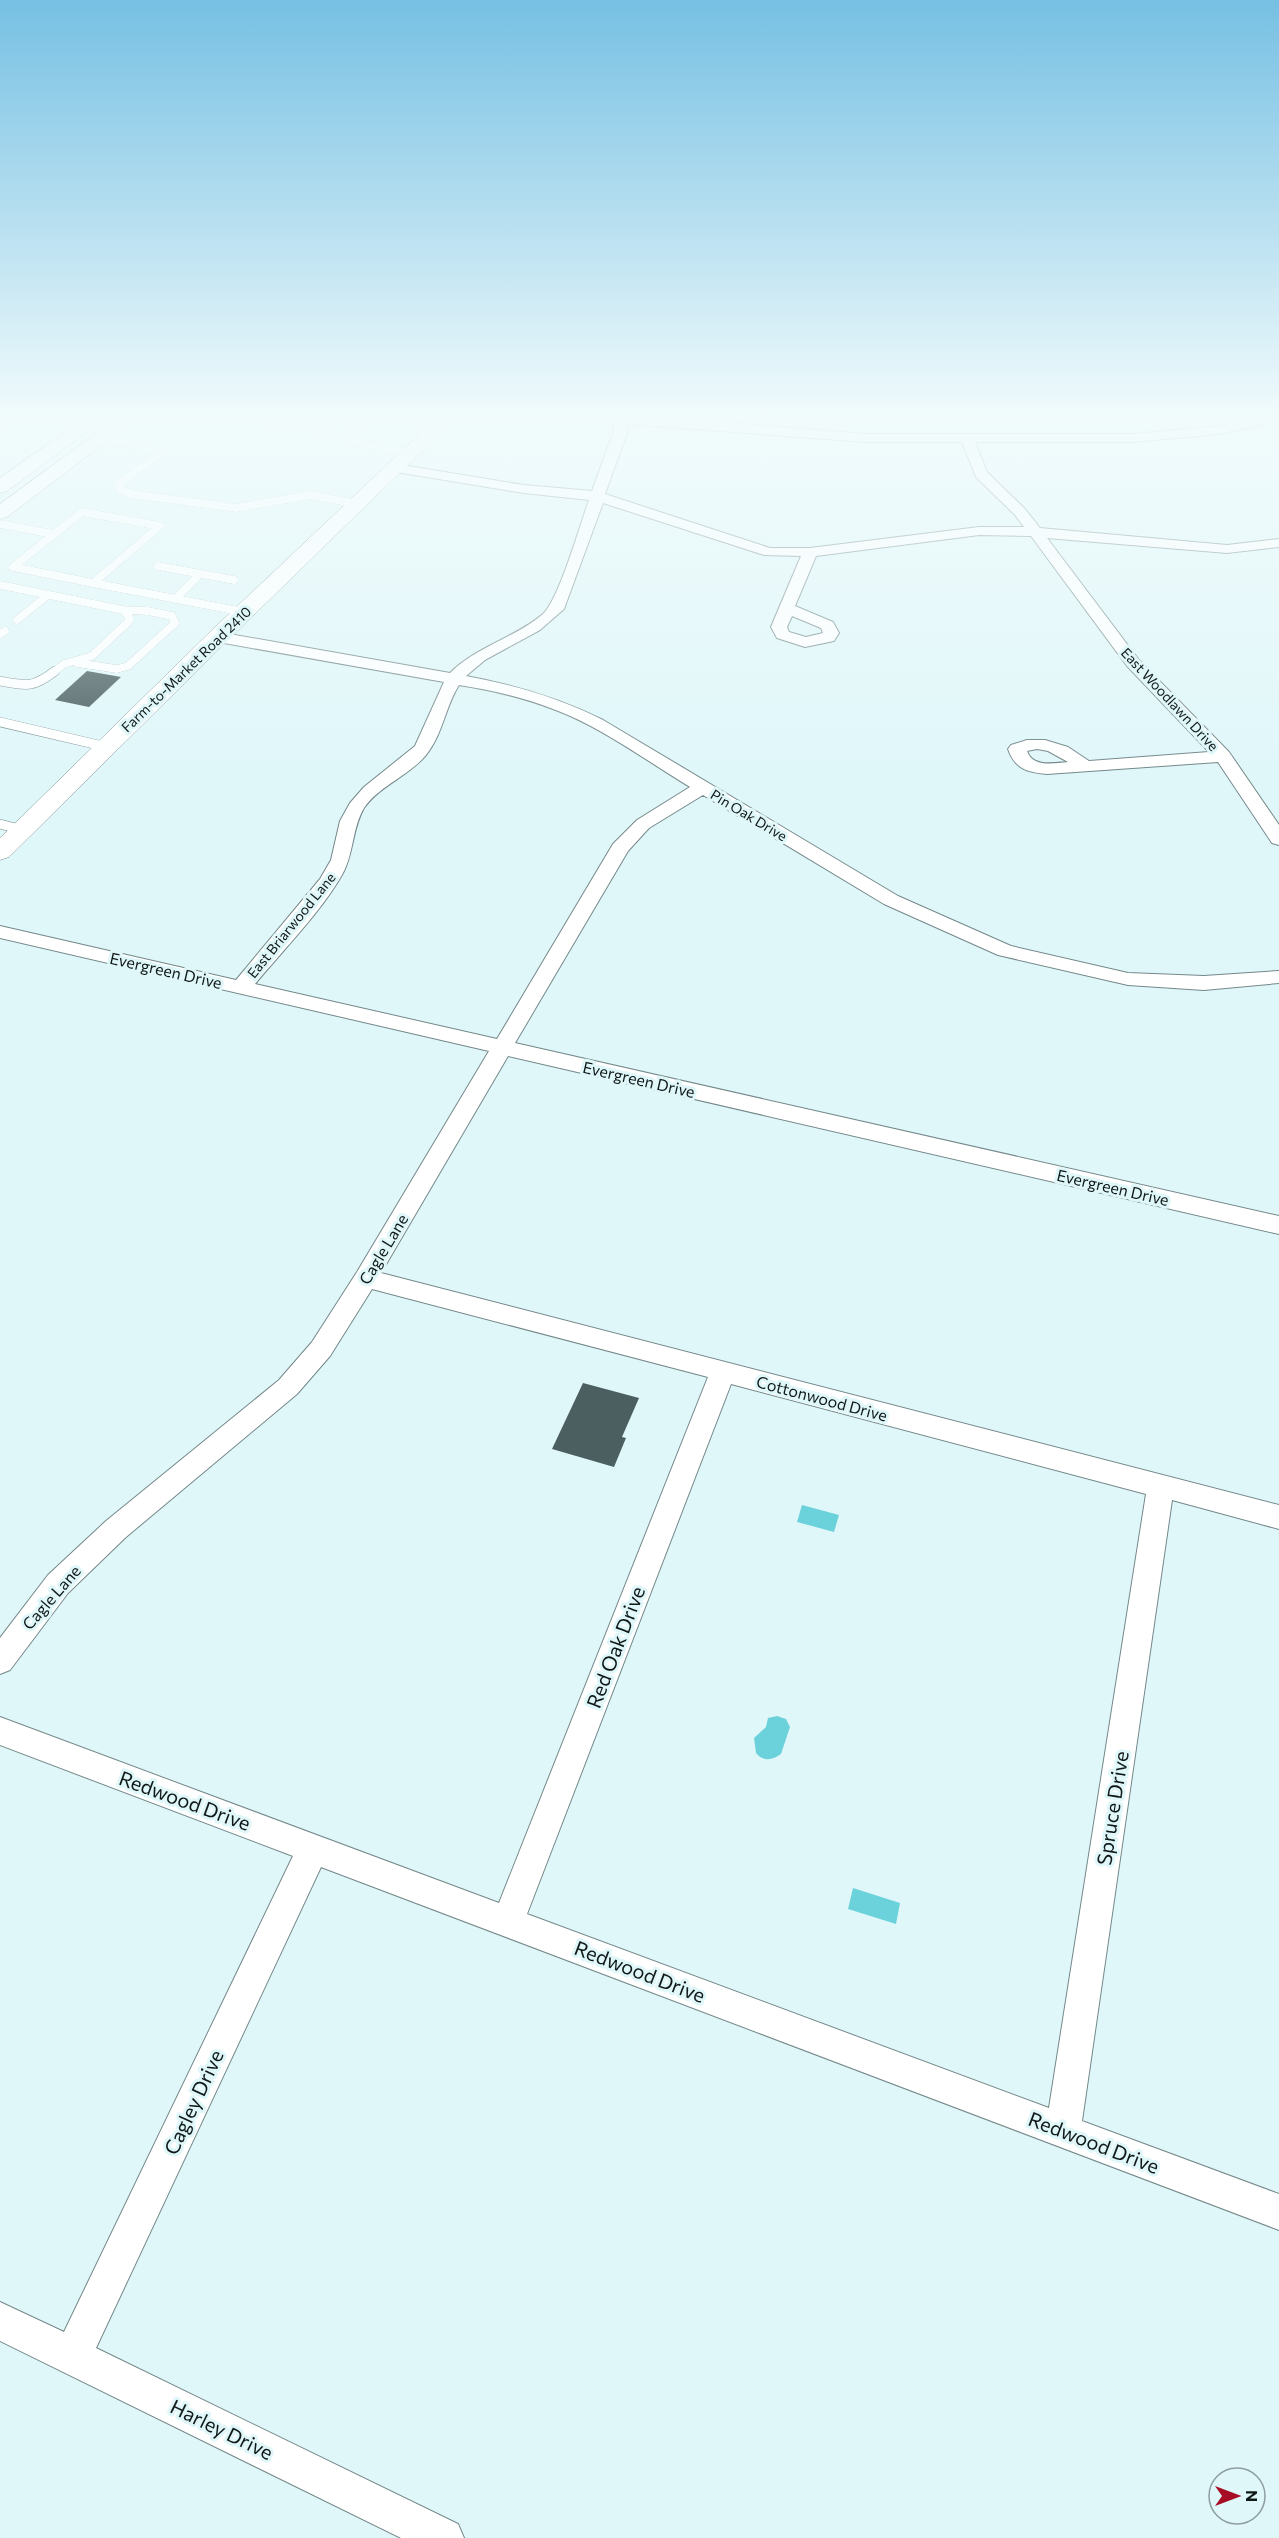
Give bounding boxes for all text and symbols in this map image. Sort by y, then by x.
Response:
street label: Farm-to-Market Road 2410 [118,603,254,735]
street label: East Woodlawn Drive [1118,644,1222,754]
street label: Pin Oak Drive [708,786,790,844]
street label: East Briarwood Lane [243,869,339,981]
street label: Evergreen Drive [108,948,224,992]
street label: Evergreen Drive [581,1057,697,1101]
street label: Evergreen Drive [1055,1165,1171,1209]
street label: Cagle Lane [355,1210,411,1288]
street label: Cottonwood Drive [755,1371,889,1425]
street label: Cagle Lane [18,1561,84,1633]
street label: Red Oak Drive [581,1583,649,1711]
street label: Spruce Drive [1091,1749,1133,1867]
street label: Redwood Drive [116,1765,254,1835]
street label: Redwood Drive [571,1935,709,2007]
street label: Cagley Drive [158,2046,228,2158]
street label: Redwood Drive [1025,2106,1163,2178]
street label: Harley Drive [167,2394,277,2464]
north arrow [1207,2466,1267,2526]
text: N [1243,2490,1262,2502]

